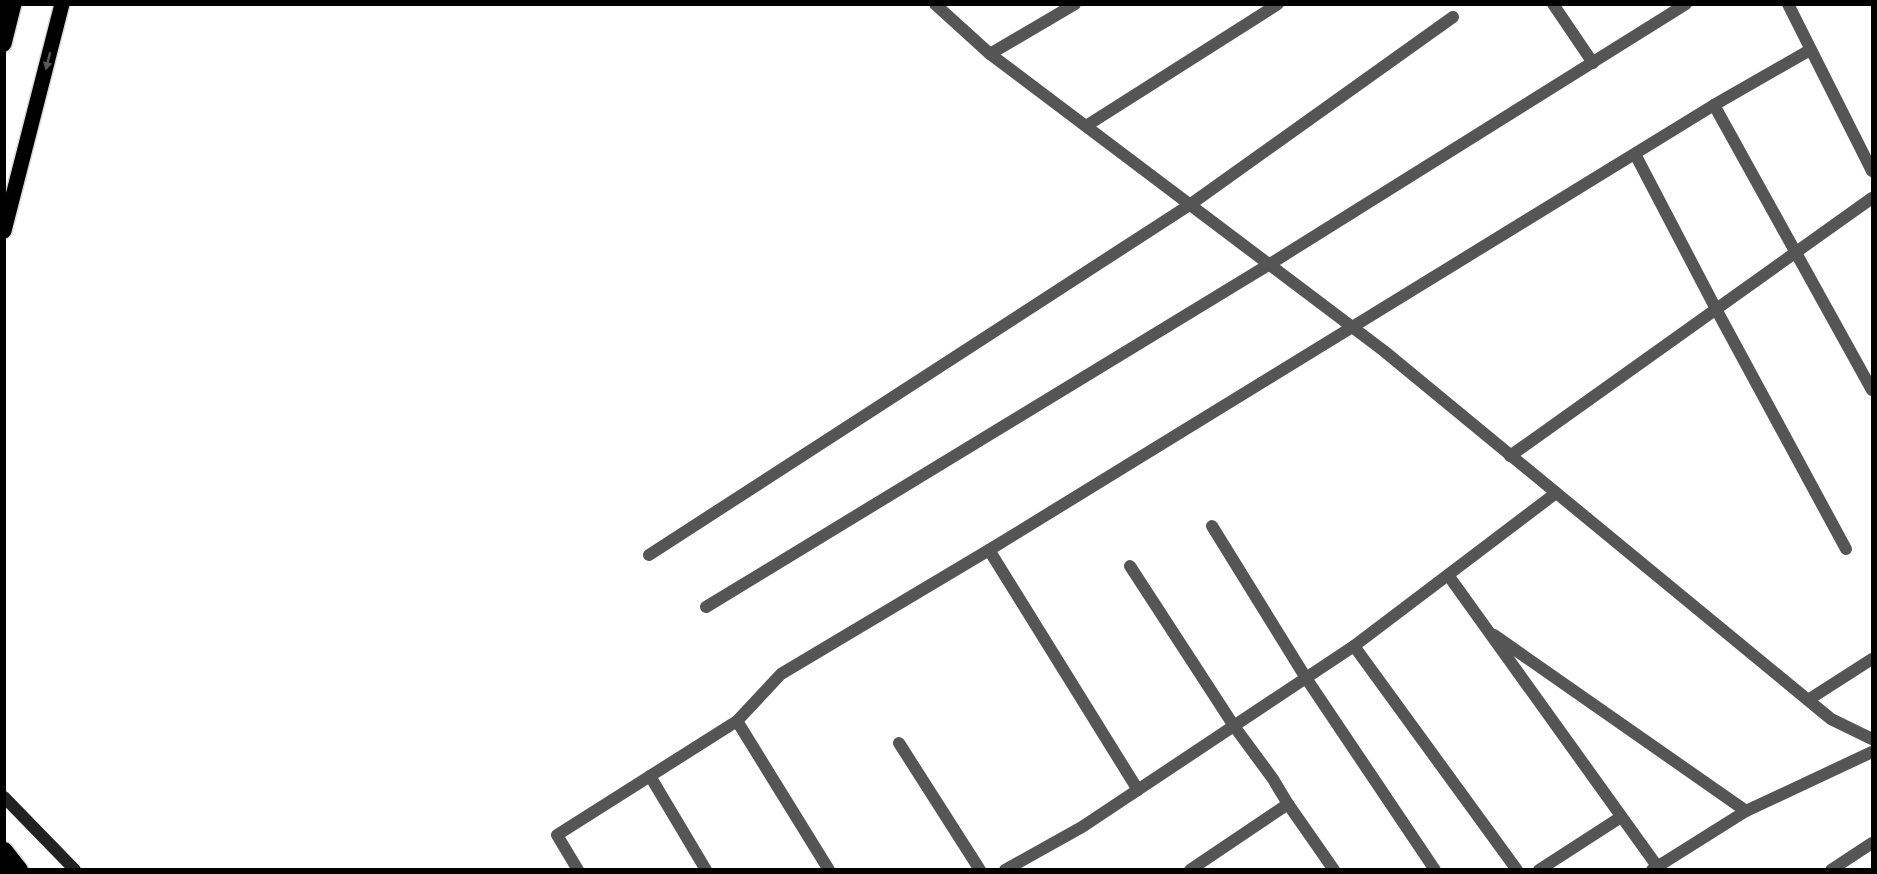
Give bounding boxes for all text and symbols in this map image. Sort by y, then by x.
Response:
one-way arrow [42,52,52,70]

